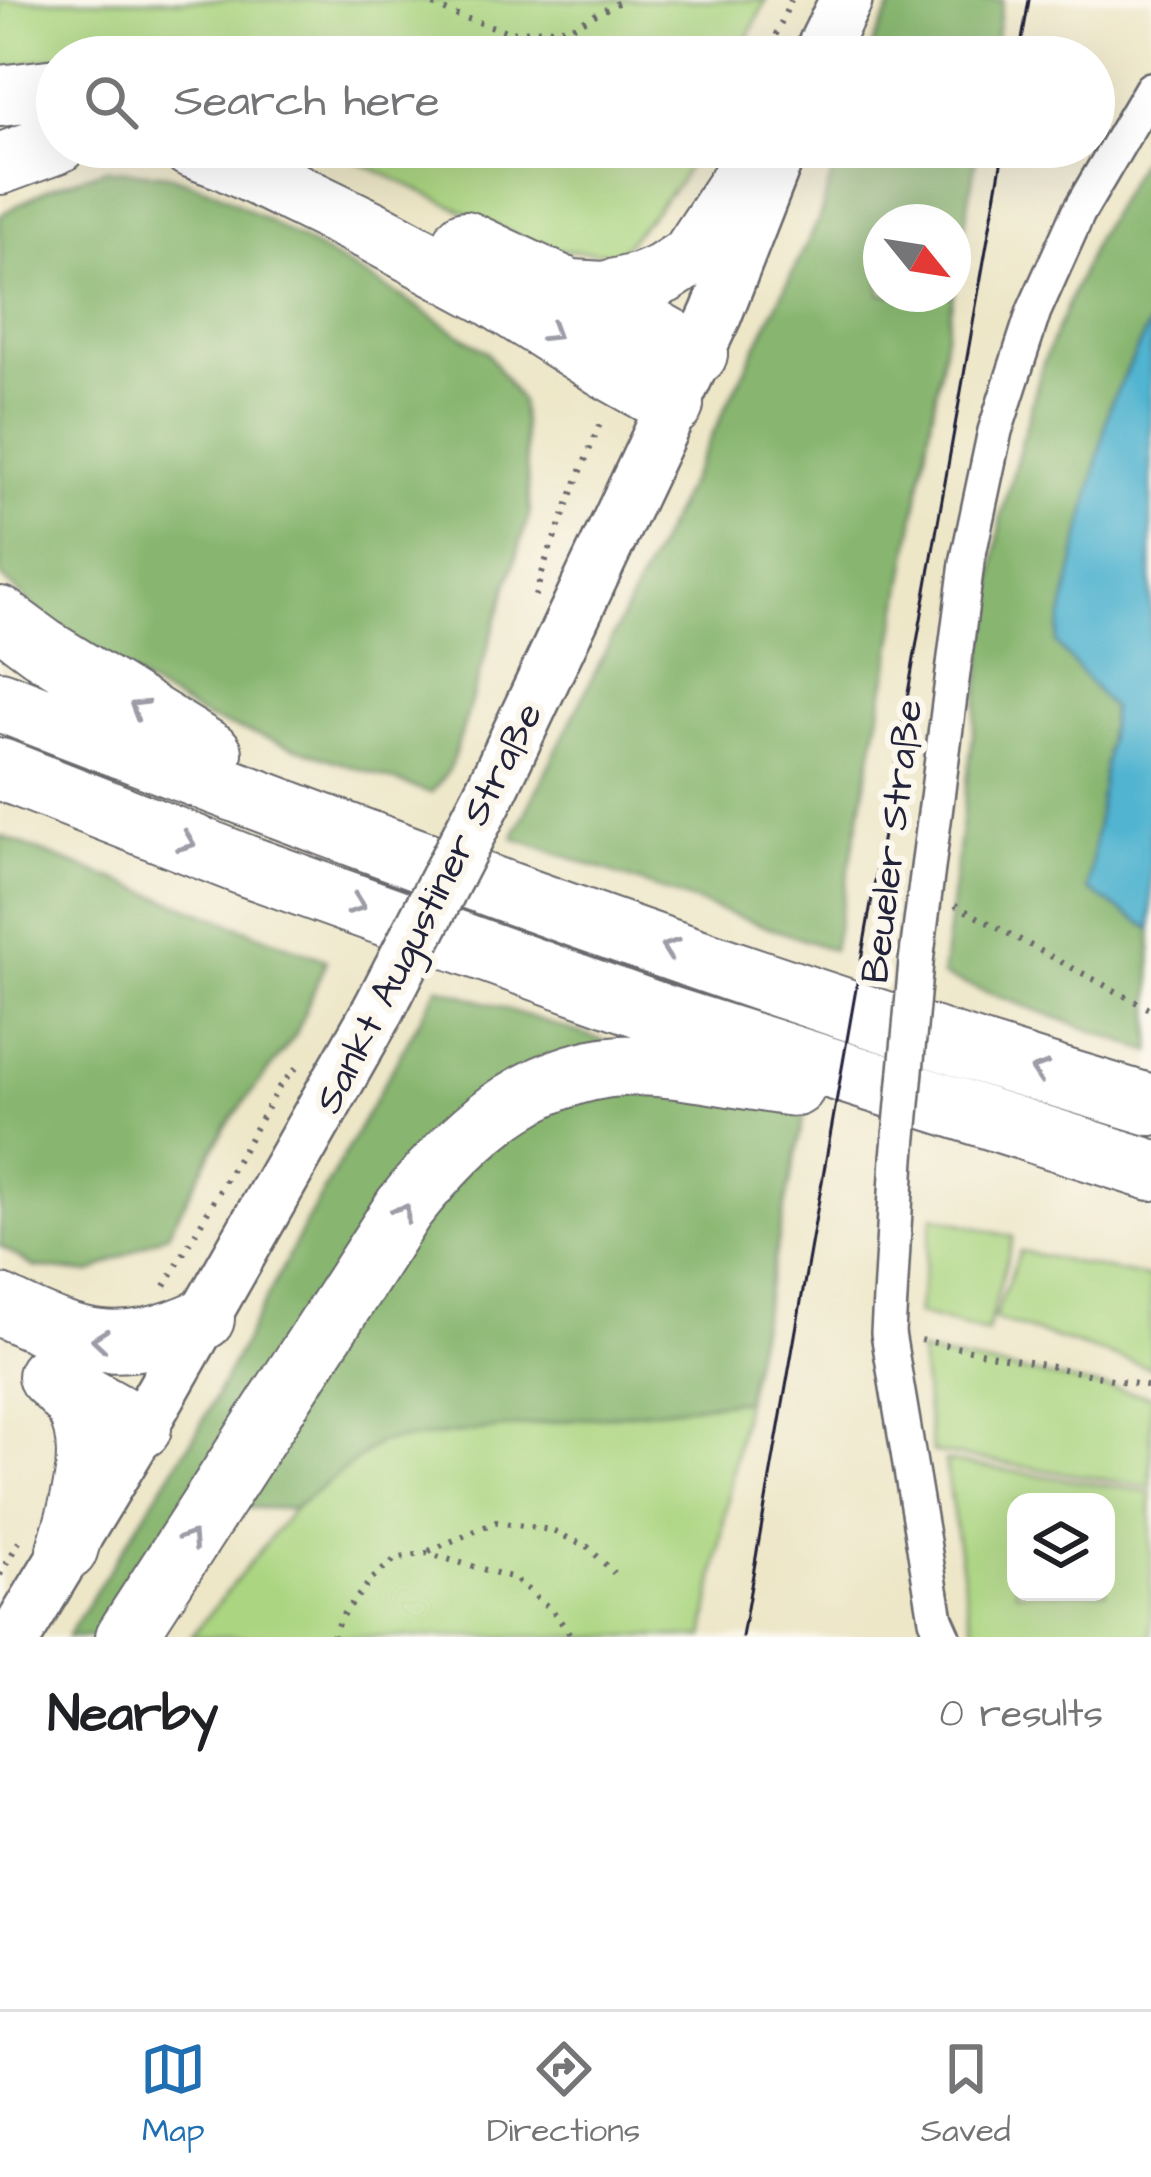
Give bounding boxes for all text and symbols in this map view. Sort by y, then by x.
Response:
search box [36,36,1115,168]
icon: search [78,69,144,135]
text: Search here [174,71,440,133]
north arrow [863,204,971,312]
one-way arrow [539,319,561,341]
street label: Sankt Augustiner Straße [302,694,557,1123]
street label: Beueler Straße [849,697,937,986]
one-way arrow [129,700,151,722]
one-way arrow [176,828,197,853]
one-way arrow [345,891,366,915]
one-way arrow [660,938,681,963]
one-way arrow [1029,1060,1050,1085]
one-way arrow [388,1204,410,1225]
one-way arrow [91,1328,110,1353]
map controls [1007,1493,1115,1601]
button: layers [1007,1493,1115,1601]
one-way arrow [176,1530,198,1552]
text: Nearby [48,1680,218,1751]
text: 0 results [939,1688,1103,1742]
tab: Map [140,2036,206,2154]
tab: Directions [487,2036,640,2154]
tab: Saved [921,2036,1011,2154]

